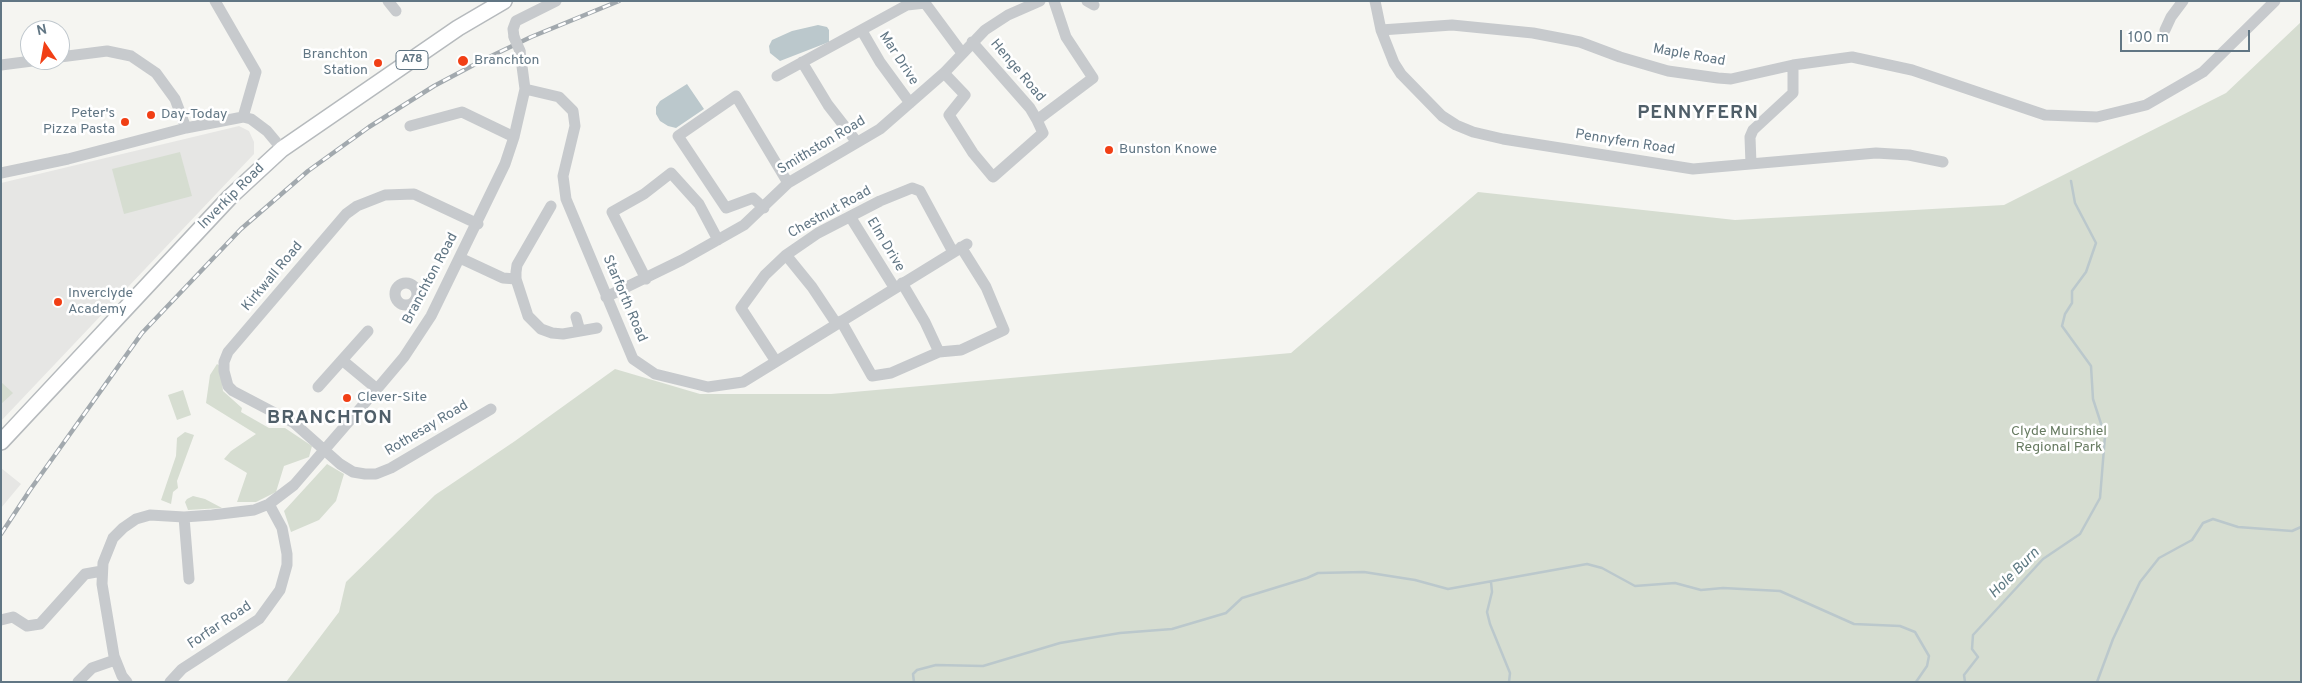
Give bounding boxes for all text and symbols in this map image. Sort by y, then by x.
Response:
north arrow [20,20,70,70]
scale bar [2122,20,2252,52]
text: N [35,21,49,40]
street label: Mar Drive [875,29,921,89]
text: 100 m [2128,29,2169,48]
street label: Henge Road [986,36,1048,106]
street label: Maple Road [1652,41,1726,71]
place label: Branchton Station [303,47,368,80]
road number: A78 [396,50,428,70]
place label: Branchton [474,53,539,69]
marker: Branchton [456,54,470,68]
marker: Branchton Station [372,57,384,69]
district label: PENNYFERN [1636,103,1760,125]
place label: Peter's Pizza Pasta [43,106,115,138]
place label: Day-Today [161,107,227,123]
marker: Day-Today [145,109,157,121]
street label: Smithston Road [775,113,869,179]
marker: Peter's Pizza Pasta [119,116,131,128]
street label: Pennyfern Road [1574,127,1676,159]
place label: Bunston Knowe [1119,142,1217,158]
marker: Bunston Knowe [1103,144,1115,156]
street label: Inverkip Road [195,160,269,234]
street label: Chestnut Road [785,183,875,243]
street label: Elm Drive [862,215,908,275]
street label: Branchton Road [400,230,462,328]
street label: Kirkwall Road [239,239,307,315]
street label: Starforth Road [598,253,650,345]
place label: Inverclyde Academy [68,286,133,318]
marker: Inverclyde Academy [52,296,64,308]
place label: Clever-Site [357,390,427,406]
marker: Clever-Site [341,392,353,404]
street label: Rothesay Road [382,398,472,460]
district label: BRANCHTON [266,408,394,430]
park label: Clyde Muirshiel Regional Park [2011,424,2107,457]
water label: Hole Burn [1986,545,2044,603]
street label: Forfar Road [185,599,255,653]

